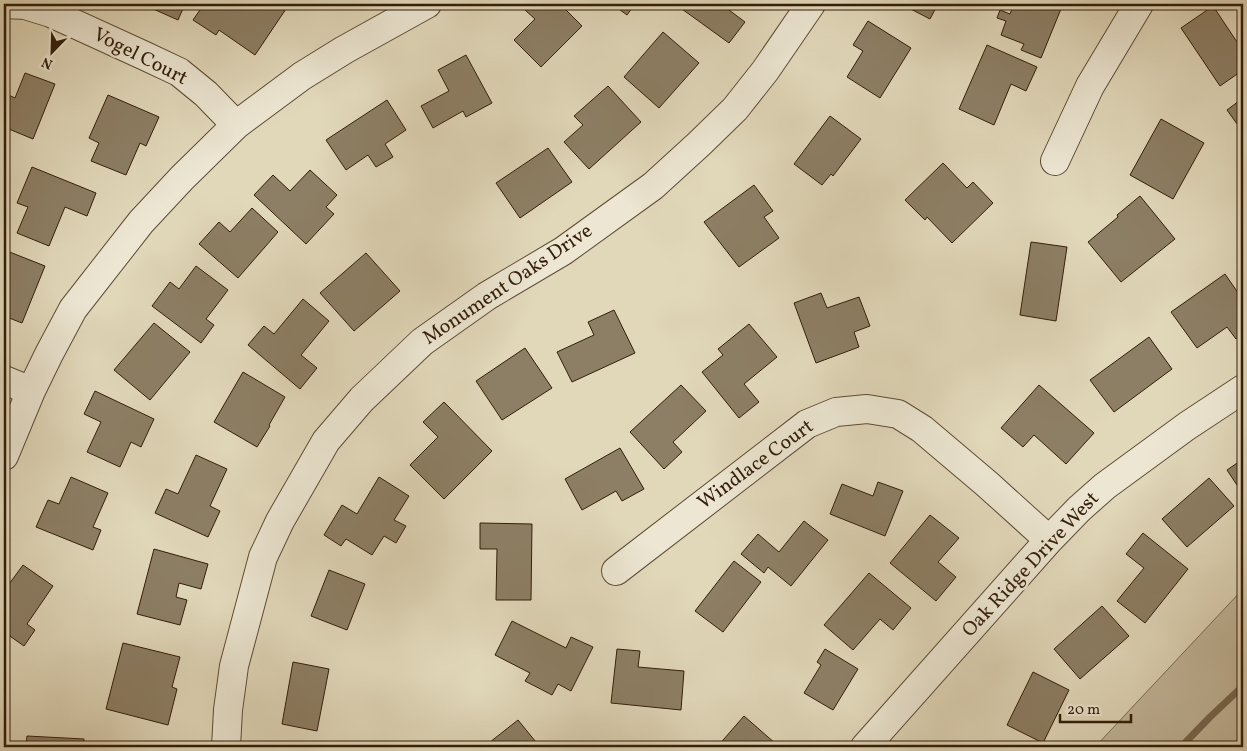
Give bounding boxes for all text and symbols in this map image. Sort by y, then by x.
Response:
street label: Vogel Court [88,21,192,93]
north arrow [28,28,78,78]
text: N [39,52,56,73]
street label: Monument Oaks Drive [418,218,598,352]
street label: Windlace Court [692,413,820,517]
street label: Oak Ridge Drive West [956,486,1106,644]
scale bar [1060,691,1131,723]
text: 20 m [1067,700,1100,721]

